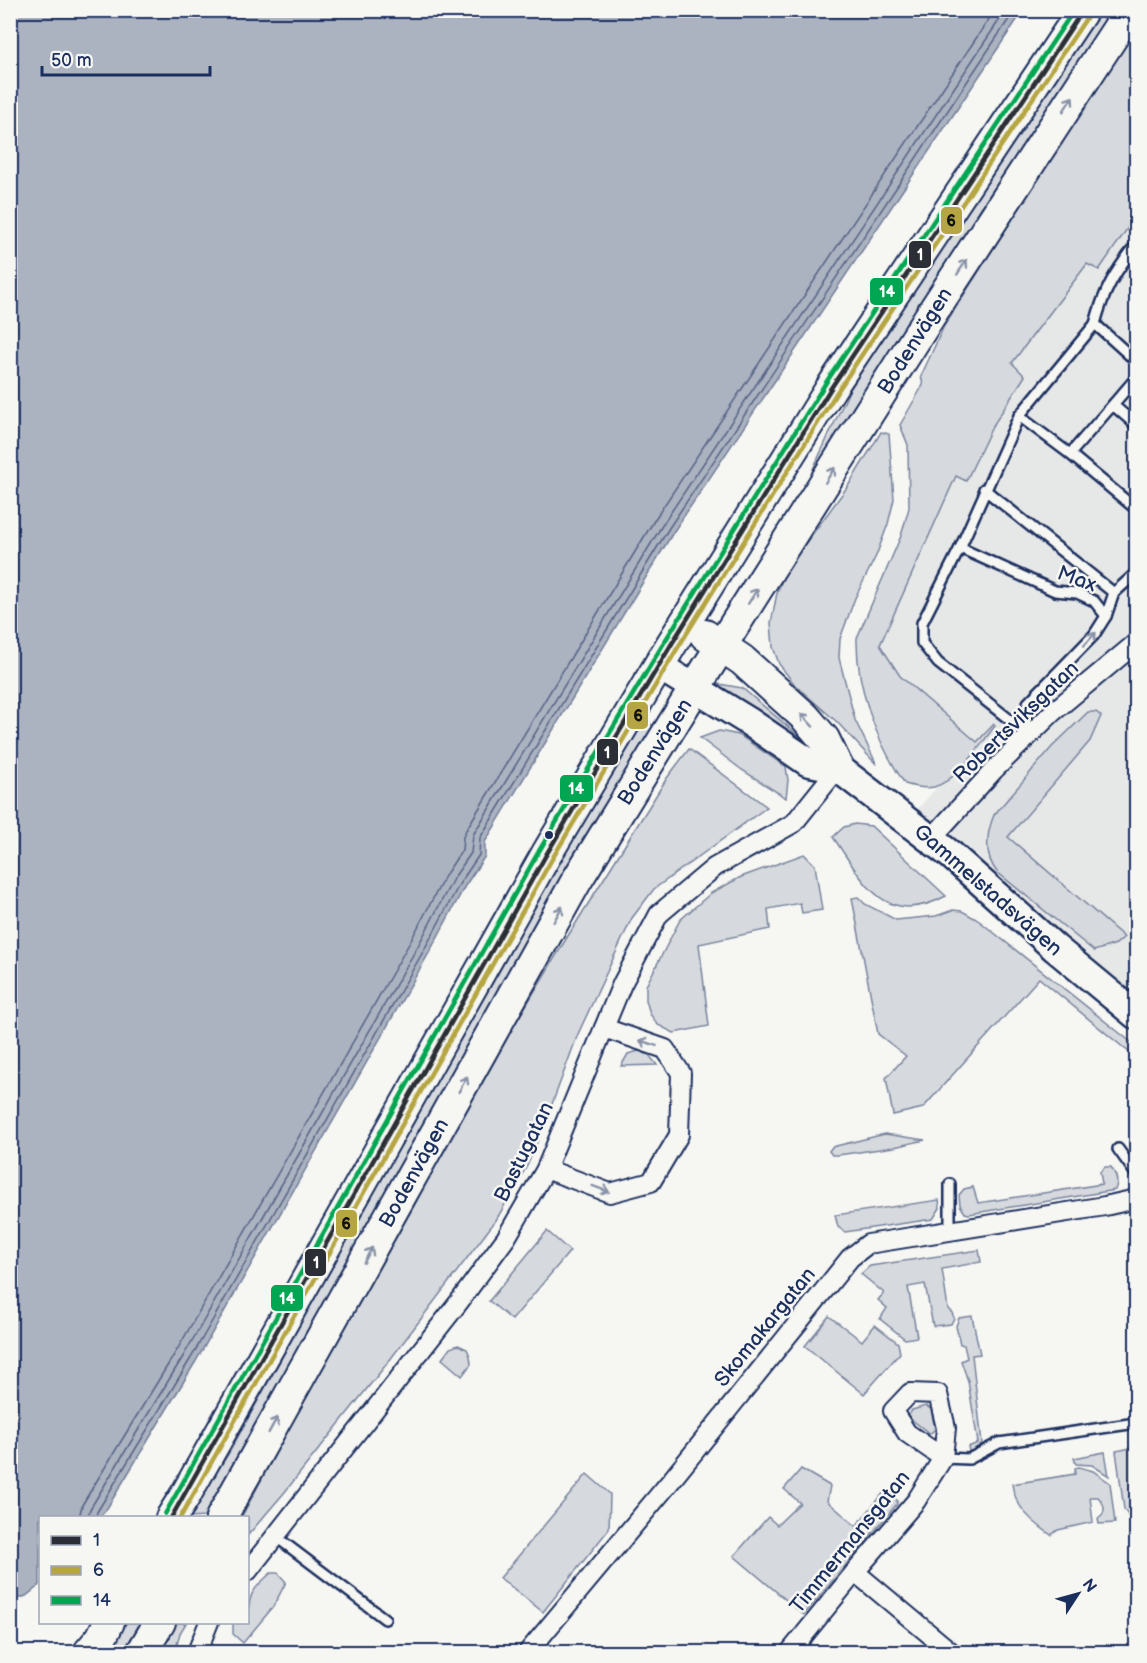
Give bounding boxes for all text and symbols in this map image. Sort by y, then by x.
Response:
scale bar [42,39,210,77]
text: 50 m [51,50,92,71]
one-way arrow [1063,96,1075,113]
line badge: 6 [940,206,963,235]
text: 6 [946,212,956,231]
line badge: 1 [908,240,932,269]
text: 1 [917,246,923,265]
one-way arrow [956,260,968,276]
line badge: 14 [869,277,904,306]
street label: Bodenvägen [872,283,958,399]
text: 14 [879,283,896,302]
one-way arrow [824,467,836,484]
street label: Max [1054,560,1100,598]
one-way arrow [747,588,759,605]
one-way arrow [1083,632,1097,647]
street label: Robertsviksgatan [948,656,1084,788]
street label: Bodenvägen [612,694,698,810]
line badge: 6 [626,701,649,730]
text: 6 [633,707,643,726]
one-way arrow [800,713,814,728]
line badge: 1 [596,738,619,766]
text: 1 [604,744,610,763]
line badge: 14 [559,774,594,803]
text: 14 [568,780,585,799]
street label: Gammelstadsvägen [909,819,1067,961]
unlabelled marker [543,829,555,841]
one-way arrow [553,905,564,923]
one-way arrow [639,1037,658,1048]
one-way arrow [457,1076,469,1093]
street label: Bastugatan [489,1098,559,1206]
street label: Bodenvägen [374,1114,454,1232]
one-way arrow [591,1185,610,1196]
line badge: 6 [335,1209,358,1238]
text: 6 [341,1215,351,1234]
one-way arrow [363,1246,375,1263]
line badge: 1 [304,1248,327,1277]
text: 1 [313,1254,319,1273]
street label: Skomakargatan [709,1262,821,1392]
line badge: 14 [270,1284,304,1312]
text: 14 [279,1290,296,1309]
one-way arrow [268,1416,279,1434]
street label: Timmermansgatan [785,1466,915,1618]
legend [39,1516,249,1624]
text: 1 [93,1530,100,1551]
text: 6 [93,1560,104,1581]
north arrow [1048,1564,1108,1624]
text: N [1078,1576,1100,1597]
text: 14 [93,1590,111,1611]

